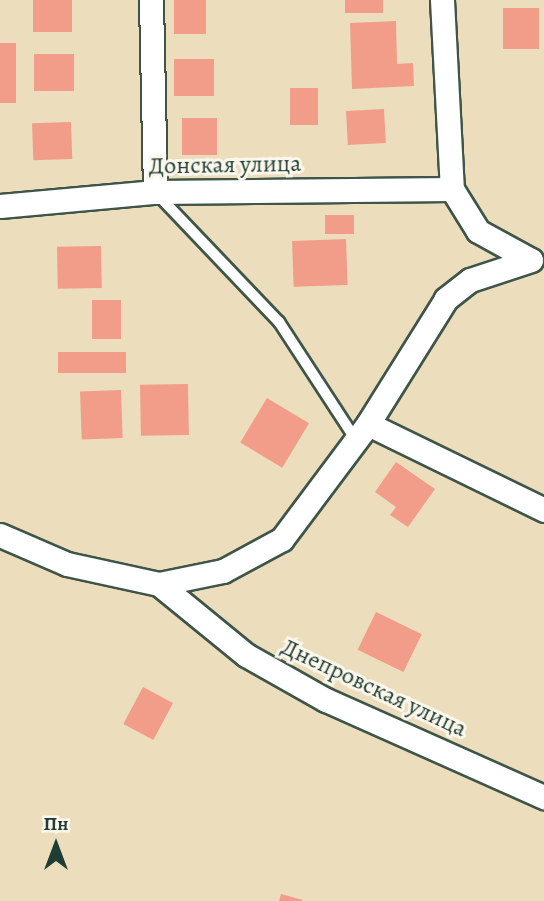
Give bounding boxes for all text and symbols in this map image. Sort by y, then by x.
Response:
street label: Донская улица [149,149,301,181]
street label: Днепровская улица [277,632,471,744]
north arrow [21,810,91,880]
text: Пн [44,811,68,837]

